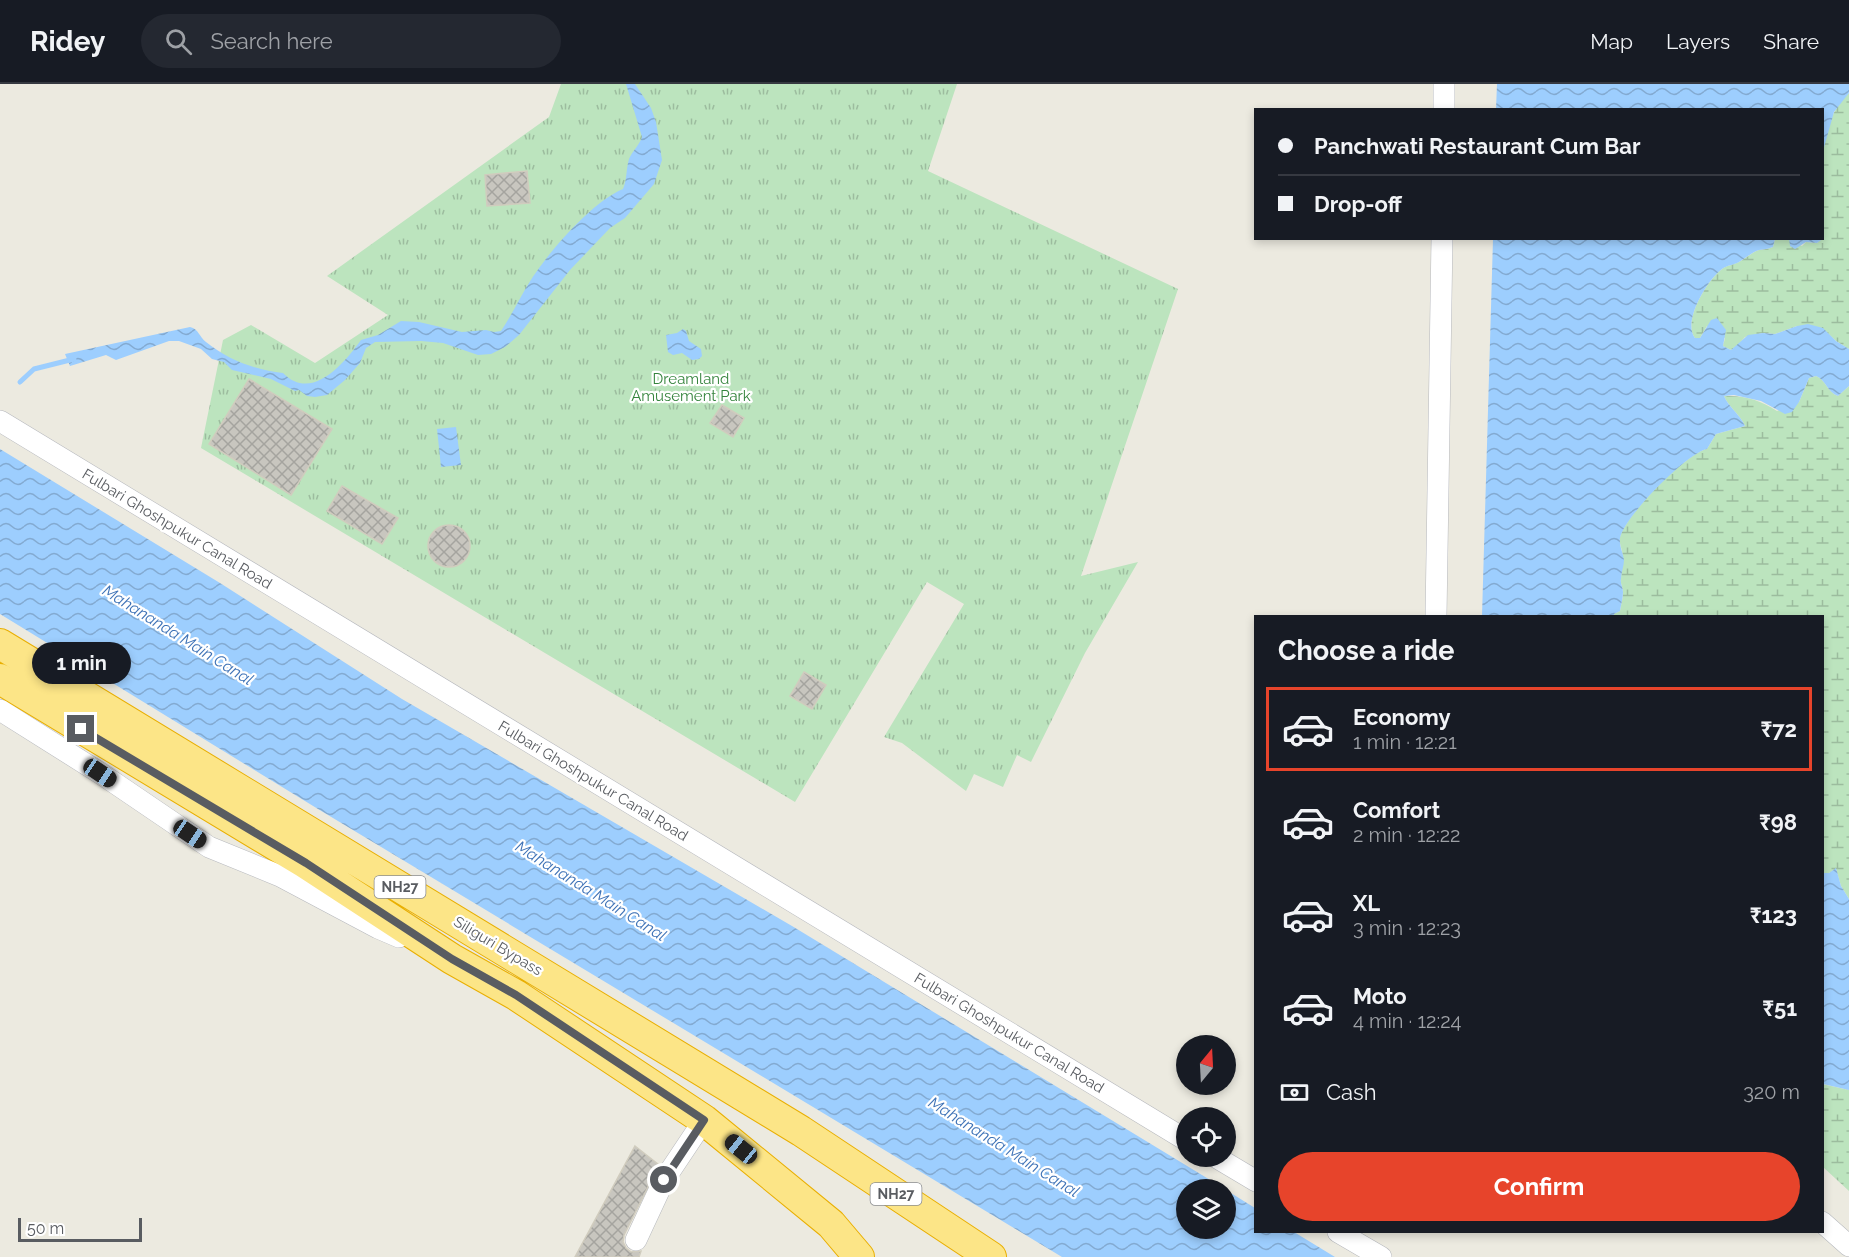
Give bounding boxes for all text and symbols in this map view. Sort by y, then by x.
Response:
search box [141,14,561,68]
text: Ridey [30,25,105,58]
icon: search [162,25,195,58]
text: Search here [210,28,333,54]
text: Map [1590,29,1633,54]
text: Layers [1666,29,1730,54]
text: Share [1763,29,1819,54]
text: Panchwati Restaurant Cum Bar [1314,133,1640,159]
text: Drop-off [1314,191,1402,217]
park label: Dreamland Amusement Park [631,370,751,405]
street label: Fulbari Ghoshpukur Canal Road [79,465,275,593]
water label: Mahananda Main Canal [99,581,257,689]
text: Choose a ride [1278,635,1454,666]
callout: 1 min [32,642,130,684]
text: 1 min [56,651,107,675]
icon: car [1281,702,1335,756]
text: Economy [1353,704,1451,730]
route end [67,715,94,742]
text: ₹72 [1760,716,1797,742]
street label: Fulbari Ghoshpukur Canal Road [495,717,691,845]
text: 1 min · 12:21 [1353,730,1457,754]
car [80,755,120,791]
icon: car [1281,795,1335,849]
text: Comfort [1353,797,1440,823]
text: ₹98 [1759,809,1797,835]
car [170,816,210,852]
text: 2 min · 12:22 [1353,823,1460,847]
water label: Mahananda Main Canal [512,837,670,945]
road number: NH27 [374,876,426,898]
icon: car [1281,888,1335,942]
text: XL [1353,890,1380,916]
text: ₹123 [1750,902,1797,928]
street label: Siliguri Bypass [450,912,546,980]
text: 3 min · 12:23 [1353,916,1461,940]
street label: Fulbari Ghoshpukur Canal Road [911,969,1107,1097]
icon: car [1281,981,1335,1035]
text: Moto [1353,983,1407,1009]
text: ₹51 [1762,995,1797,1021]
text: 4 min · 12:24 [1353,1009,1461,1033]
north arrow [1176,1035,1236,1095]
map controls [1176,1035,1236,1239]
icon: cash [1278,1076,1311,1109]
text: Cash [1326,1079,1377,1105]
text: 320 m [1743,1080,1800,1104]
water label: Mahananda Main Canal [925,1093,1083,1201]
button: locate [1176,1107,1236,1167]
car [721,1131,761,1167]
button: Confirm [1278,1152,1800,1221]
route start [650,1166,677,1193]
button: layers [1176,1179,1236,1239]
road number: NH27 [870,1183,922,1205]
scale bar [18,1215,142,1242]
text: 50 m [27,1219,64,1238]

